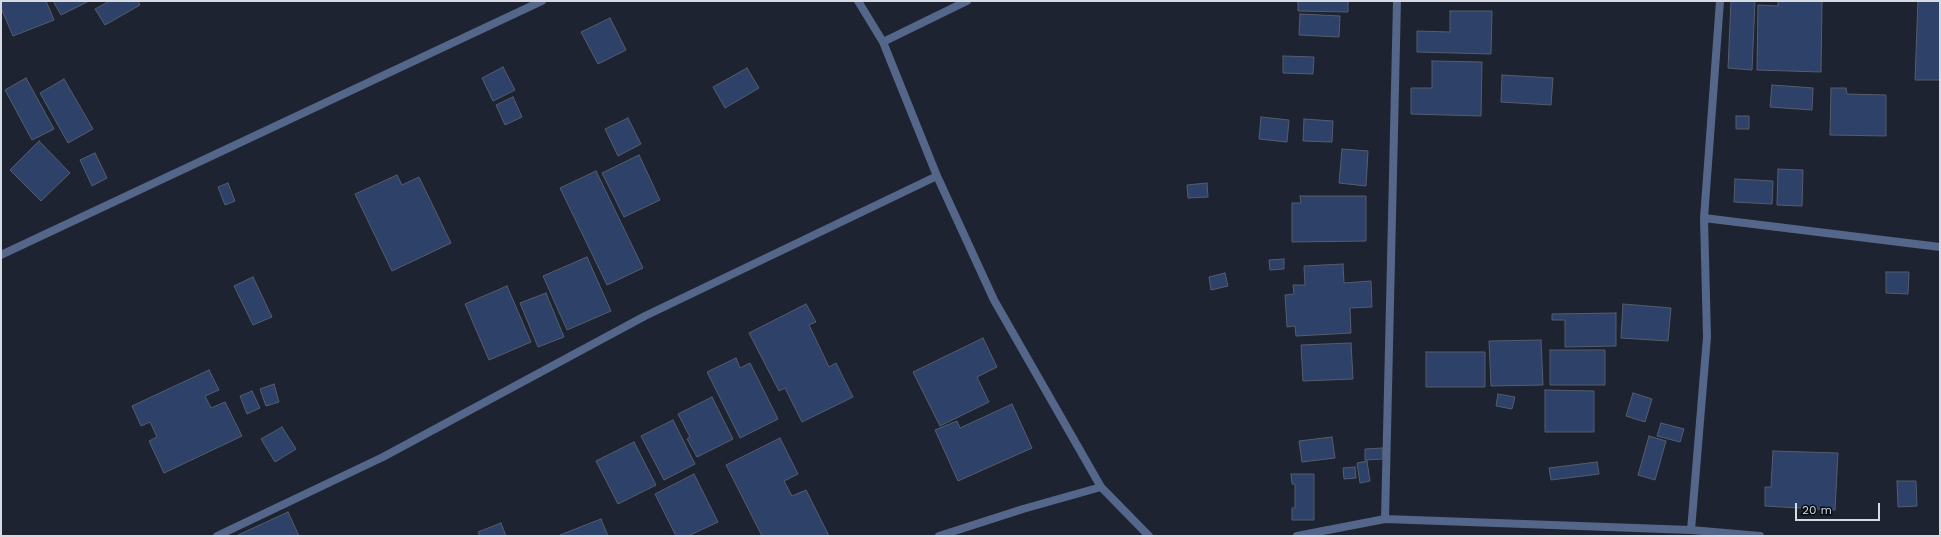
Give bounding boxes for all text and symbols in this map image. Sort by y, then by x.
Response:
scale bar [1797,495,1882,521]
text: 20 m [1802,503,1832,517]

